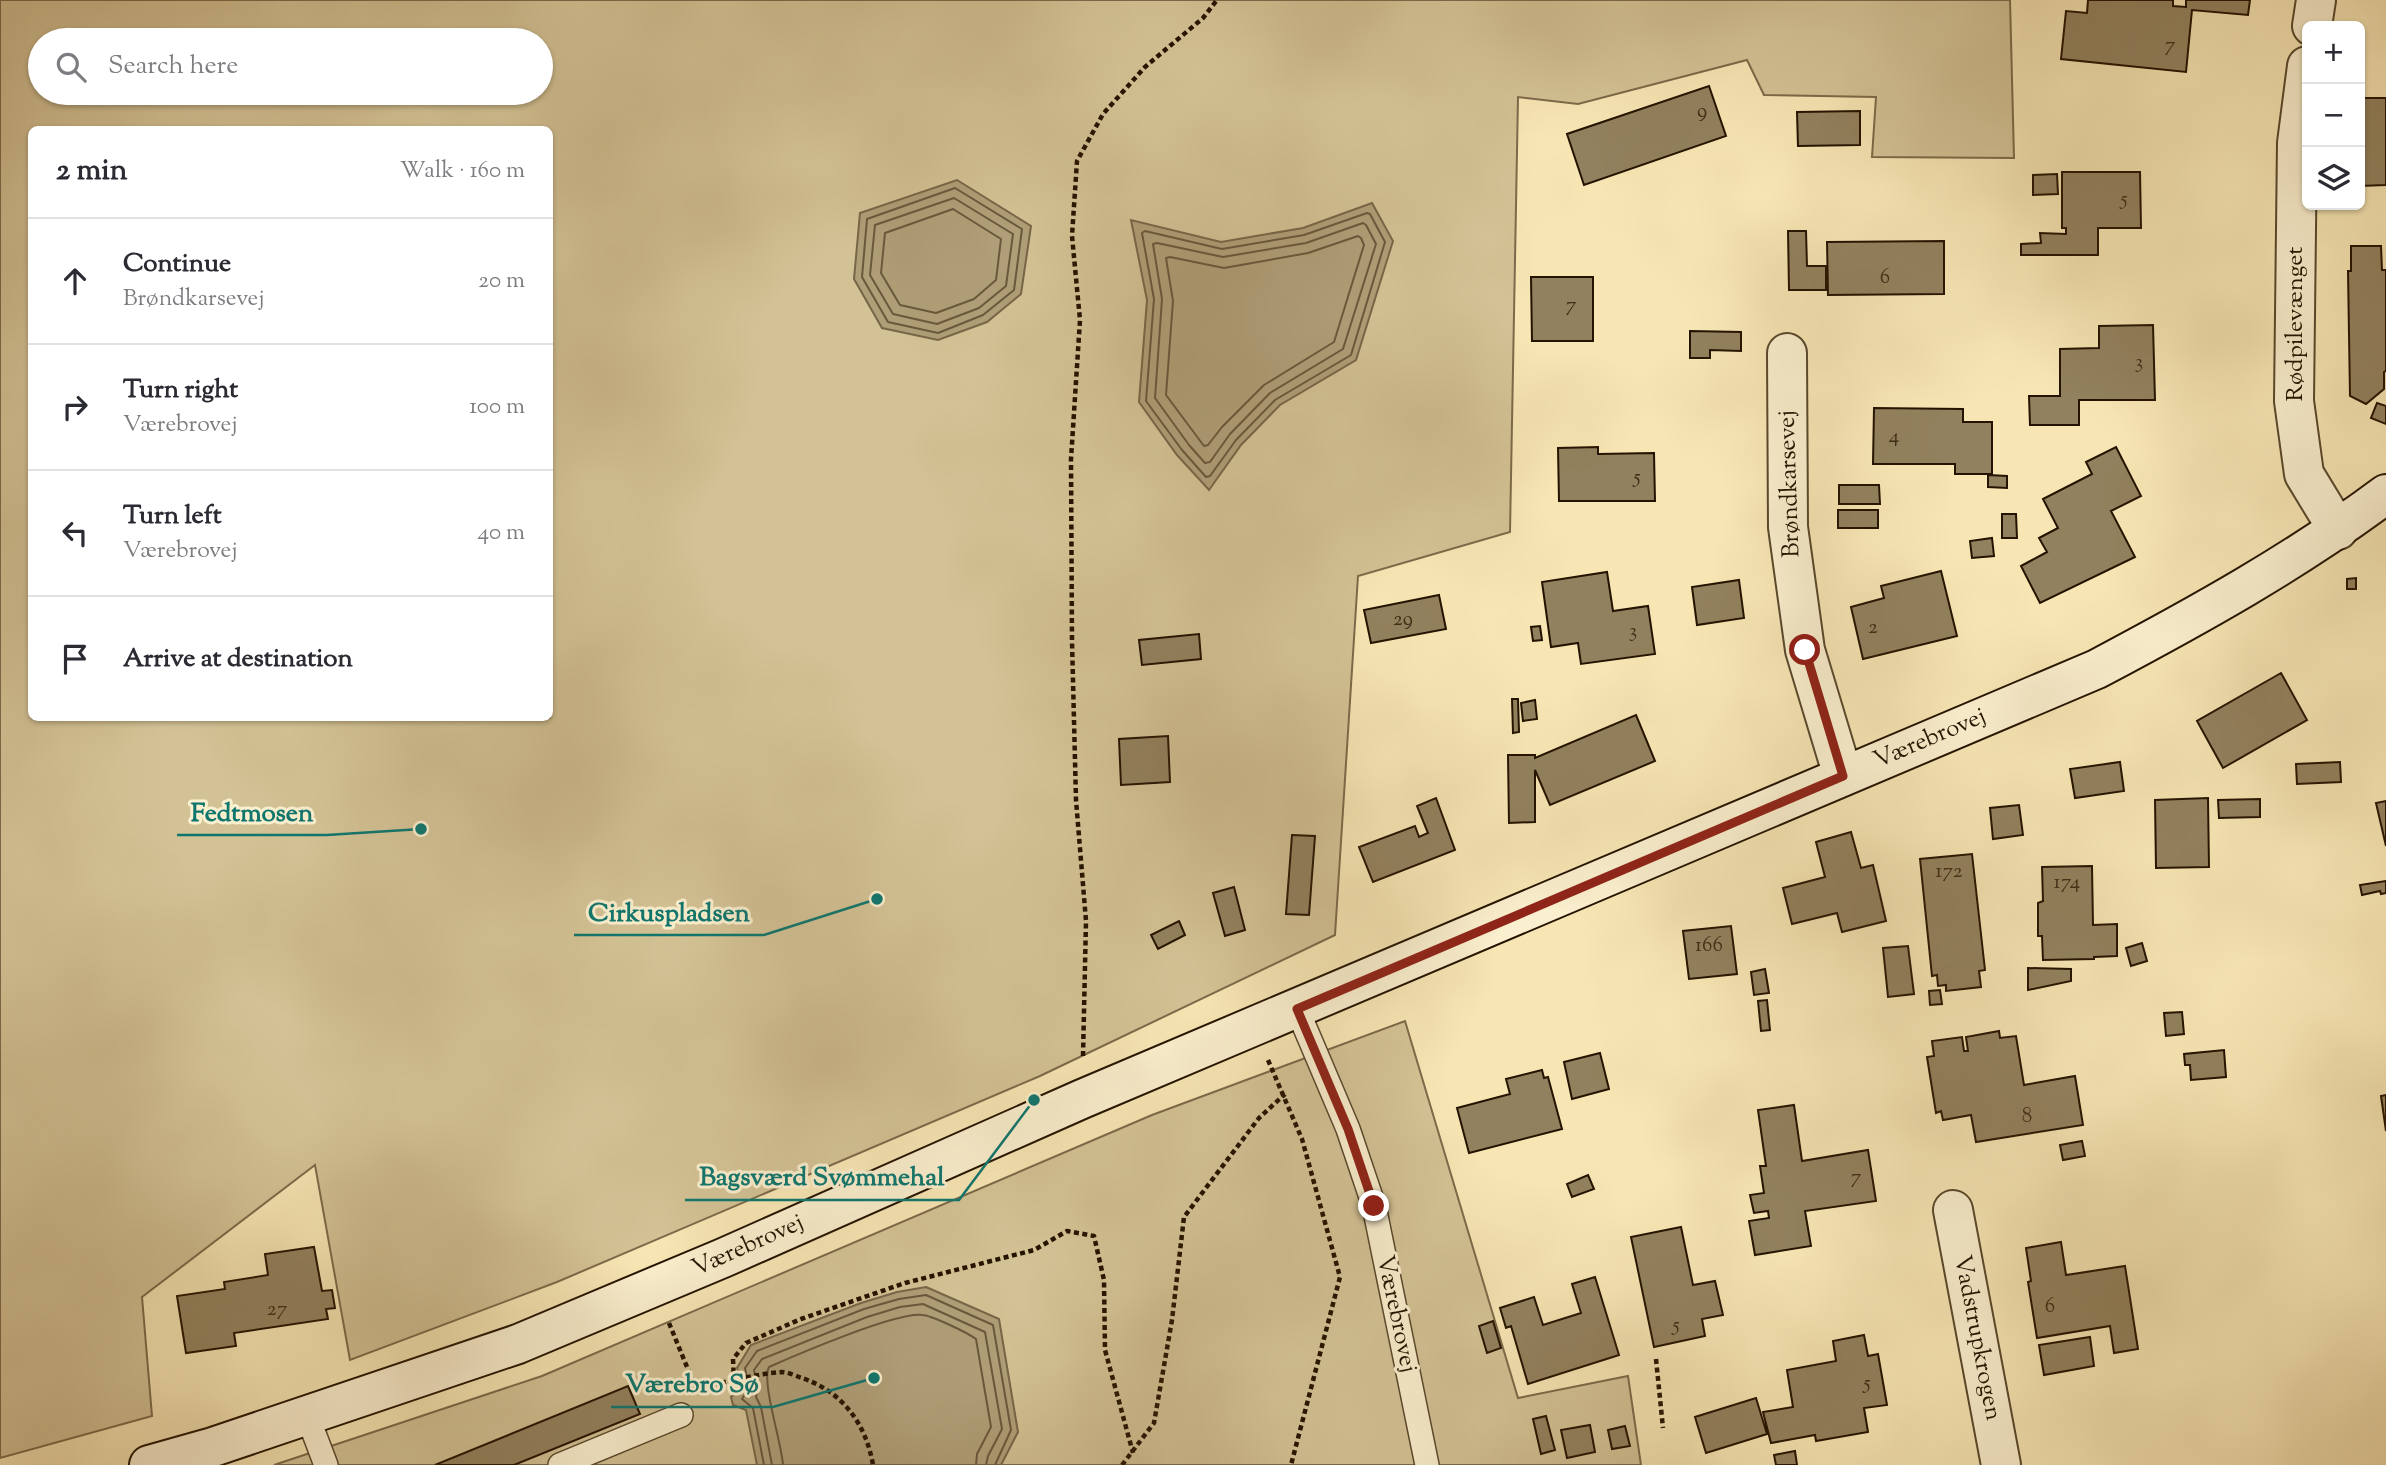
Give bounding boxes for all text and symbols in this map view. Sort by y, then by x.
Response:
map controls [2302,21,2365,210]
button: + [2302,21,2365,84]
search box [28,28,553,105]
house number: 7 [2165,31,2176,61]
icon: search [52,48,90,86]
text: Search here [108,48,238,85]
button: − [2302,84,2365,147]
house number: 9 [1697,97,1707,127]
button: layers [2302,147,2365,210]
text: 2 min [56,150,128,193]
text: Walk · 160 m [400,155,525,188]
house number: 5 [2119,185,2128,215]
text: Continue [123,246,231,283]
street label: Rødpilevænget [2279,246,2313,402]
icon: ahead [56,262,94,300]
house number: 6 [1880,263,1890,293]
text: 20 m [478,265,525,298]
text: Brøndkarsevej [123,283,264,316]
house number: 7 [1566,291,1577,321]
house number: 3 [2135,348,2143,378]
text: Turn right [123,372,238,409]
icon: right [56,388,94,426]
text: 100 m [469,391,525,424]
text: Værebrovej [123,409,237,442]
street label: Brøndkarsevej [1770,410,1810,558]
house number: 4 [1889,422,1899,452]
house number: 5 [1632,463,1641,493]
text: Turn left [123,498,222,535]
icon: left [56,514,94,552]
text: 40 m [478,517,525,550]
text: Værebrovej [123,535,237,568]
house number: 29 [1393,605,1413,635]
house number: 2 [1868,613,1878,643]
house number: 3 [1629,617,1637,647]
route start [1789,634,1820,665]
icon: arrive [56,640,94,678]
text: Arrive at destination [123,641,353,678]
street label: Værebrovej [1868,700,1992,778]
callout: Fedtmosen [177,788,327,835]
text: Fedtmosen [191,796,314,833]
house number: 172 [1935,857,1963,887]
house number: 174 [2054,868,2080,898]
callout: Cirkuspladsen [574,888,764,935]
text: Cirkuspladsen [588,896,751,933]
house number: 166 [1695,931,1723,961]
house number: 8 [2022,1102,2032,1132]
callout: Bagsværd Svømmehal [685,1153,959,1200]
text: Bagsværd Svømmehal [699,1160,945,1197]
house number: 7 [1851,1163,1862,1193]
route end [1358,1190,1389,1221]
street label: Værebrovej [687,1206,809,1286]
street label: Værebrovej [1367,1252,1425,1376]
street label: Vadstrupkrogen [1944,1252,2010,1424]
house number: 6 [2045,1292,2055,1322]
house number: 27 [267,1295,288,1325]
house number: 5 [1671,1311,1680,1341]
callout: Værebro Sø [611,1360,773,1407]
text: Værebro Sø [625,1367,759,1404]
house number: 5 [1862,1369,1871,1399]

